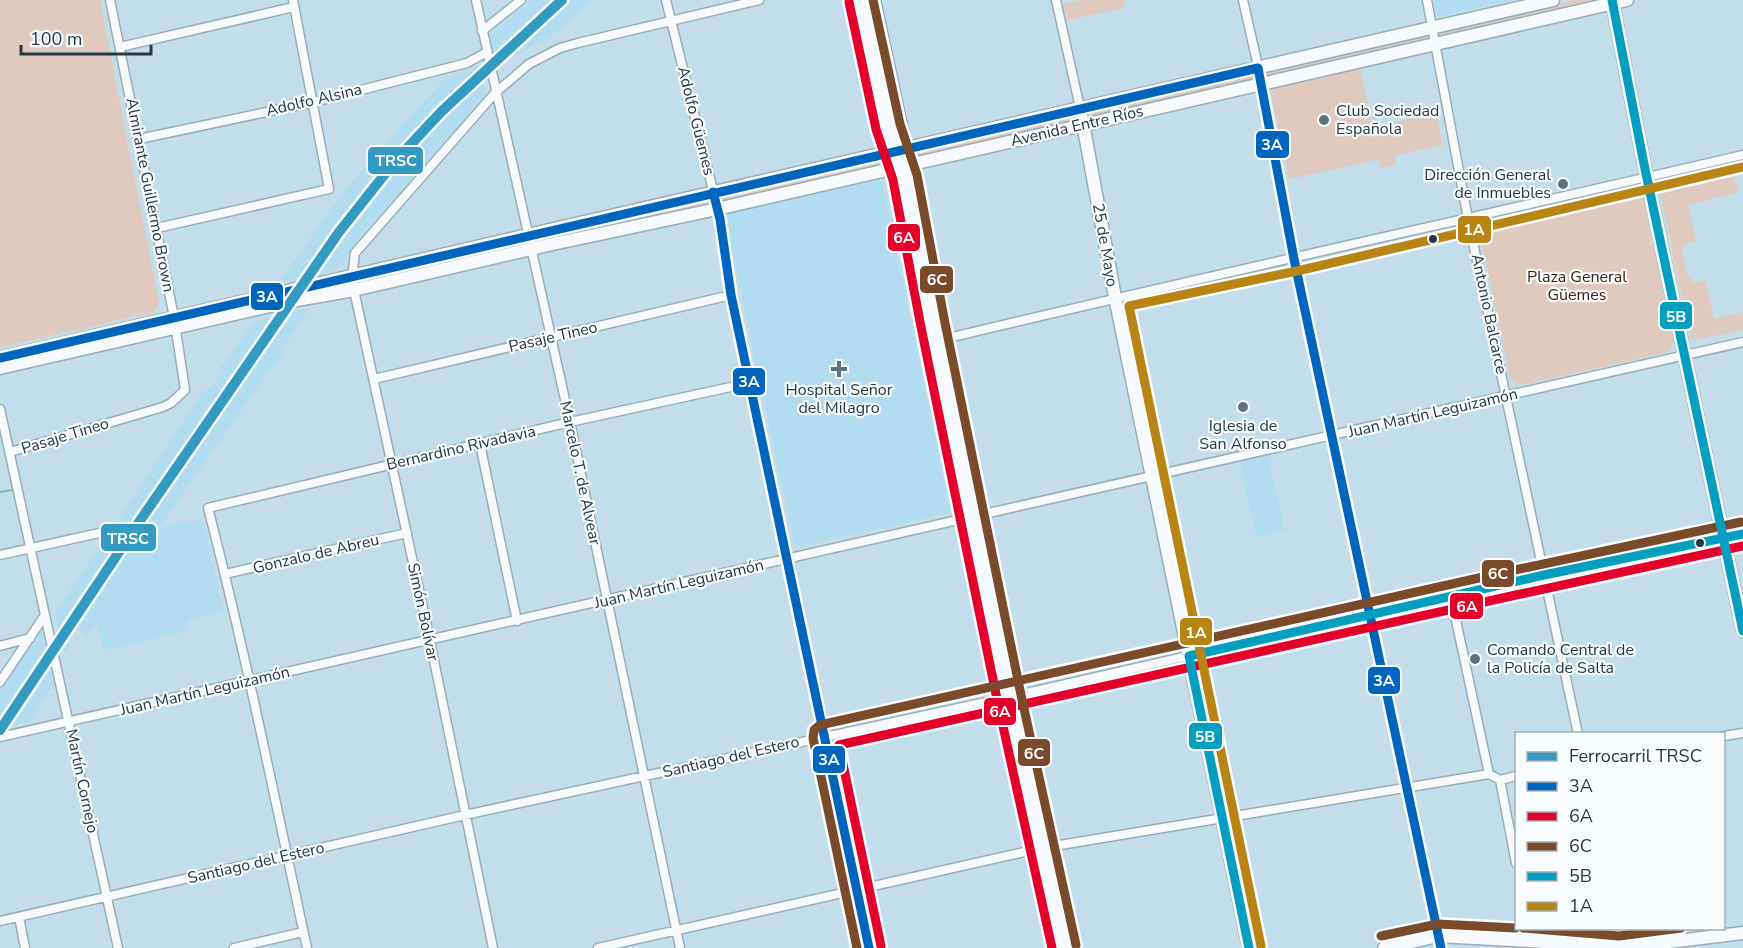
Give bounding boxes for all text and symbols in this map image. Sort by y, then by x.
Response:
scale bar [21,18,152,56]
text: 100 m [30,27,82,51]
street label: Adolfo Güemes [672,64,720,178]
street label: Adolfo Alsina [264,78,364,122]
street label: Almirante Guillermo Brown [120,96,180,294]
street label: Avenida Entre Ríos [1008,100,1146,152]
place label: Club Sociedad Española [1336,100,1439,140]
marker: Club Sociedad Española [1317,113,1331,127]
line badge: 3A [1255,130,1290,159]
text: 3A [1261,134,1283,156]
line badge: TRSC [367,146,424,175]
text: TRSC [375,150,417,172]
place label: Dirección General de Inmuebles [1424,164,1551,204]
marker: Dirección General de Inmuebles [1556,177,1570,191]
street label: 25 de Mayo [1087,202,1123,289]
line badge: 1A [1457,215,1492,244]
text: 1A [1463,219,1485,241]
line badge: 6A [887,223,921,252]
text: 6A [893,227,915,249]
unlabelled marker [1427,233,1439,245]
street label: Antonio Balcarce [1466,252,1512,376]
line badge: 6C [919,265,954,294]
park label: Plaza General Güemes [1527,266,1627,306]
text: 6C [927,269,947,291]
line badge: 3A [250,282,284,311]
text: 3A [256,286,278,308]
line badge: 5B [1659,301,1693,330]
text: 5B [1666,306,1686,328]
street label: Pasaje Tineo [506,316,600,358]
marker: Hospital Señor del Milagro [830,360,848,378]
line badge: 3A [732,367,766,396]
text: 3A [738,371,760,393]
place label: Hospital Señor del Milagro [786,379,893,419]
street label: Juan Martín Leguizamón [1345,383,1520,443]
street label: Marcelo T. de Alvear [554,399,606,547]
marker: Iglesia de San Alfonso [1236,400,1250,414]
street label: Pasaje Tineo [18,412,112,460]
place label: Iglesia de San Alfonso [1199,415,1287,455]
street label: Bernardino Rivadavia [384,420,538,476]
line badge: TRSC [100,523,157,552]
text: TRSC [107,528,149,550]
street label: Gonzalo de Abreu [251,529,381,579]
unlabelled marker [1694,537,1706,549]
street label: Juan Martín Leguizamón [591,554,766,614]
line badge: 6C [1481,559,1515,588]
street label: Simón Bolívar [402,561,444,663]
text: 6C [1488,563,1508,585]
line badge: 6A [1449,592,1484,620]
text: 6A [1456,596,1478,618]
line badge: 1A [1179,617,1213,646]
text: 1A [1185,622,1207,644]
place label: Comando Central de la Policía de Salta [1487,639,1634,679]
marker: Comando Central de la Policía de Salta [1468,652,1482,666]
street label: Juan Martín Leguizamón [117,661,292,721]
line badge: 3A [1367,666,1401,695]
text: 3A [1373,670,1395,692]
line badge: 6A [983,697,1017,726]
text: 6A [989,701,1011,723]
line badge: 5B [1188,722,1223,750]
text: 5B [1195,726,1215,748]
street label: Martín Cornejo [60,727,104,835]
street label: Santiago del Estero [660,731,802,783]
legend [1515,732,1725,930]
line badge: 6C [1017,738,1051,767]
text: 6C [1024,743,1044,765]
text: Ferrocarril TRSC [1569,744,1702,768]
line badge: 3A [812,745,846,774]
text: 3A [818,749,840,771]
text: 3A [1569,774,1593,798]
text: 6A [1569,804,1593,828]
text: 6C [1569,834,1592,858]
street label: Santiago del Estero [185,837,327,889]
text: 5B [1569,864,1592,888]
text: 1A [1569,894,1593,918]

